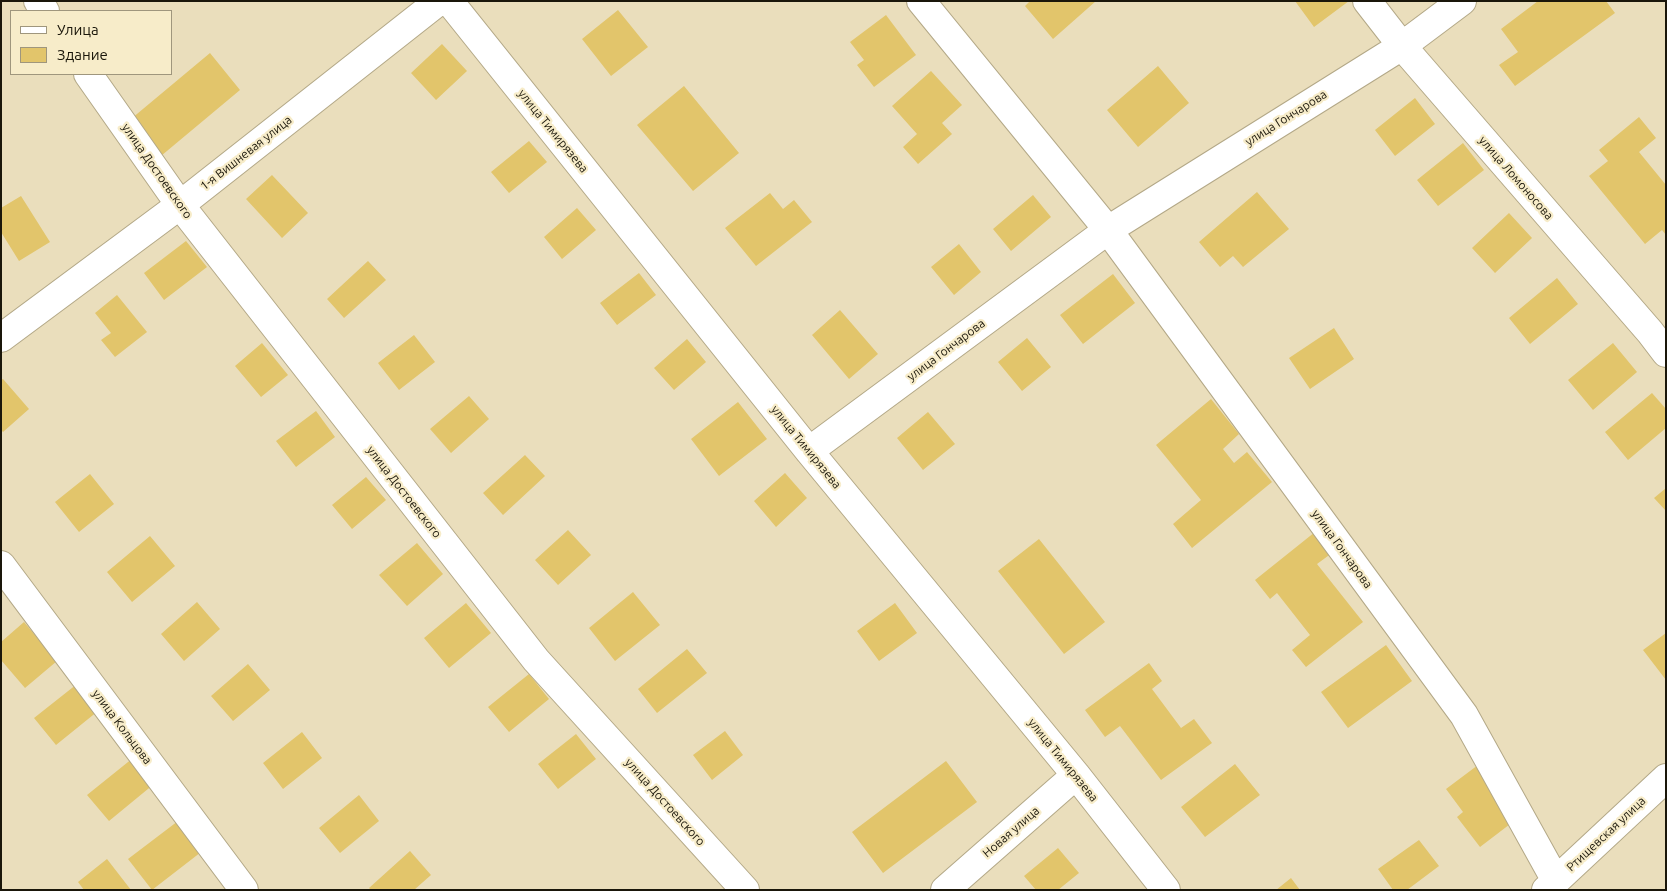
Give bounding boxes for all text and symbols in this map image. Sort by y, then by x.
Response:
legend [10,10,172,75]
text: Улица [57,21,99,38]
text: Здание [57,46,108,63]
street label: улица Тимирязева [515,86,591,176]
street label: улица Гончарова [1242,87,1330,149]
street label: 1-я Вишневая улица [197,113,295,193]
street label: улица Достоевского [119,121,195,221]
street label: улица Ломоносова [1476,133,1556,223]
street label: улица Гончарова [904,316,988,384]
street label: улица Тимирязева [768,402,844,492]
street label: улица Достоевского [364,443,444,541]
street label: улица Гончарова [1309,507,1375,591]
street label: улица Кольцова [89,687,155,767]
street label: улица Тимирязева [1025,715,1101,805]
street label: улица Достоевского [622,755,708,849]
street label: Ртищевская улица [1564,794,1648,874]
street label: Новая улица [980,804,1042,860]

